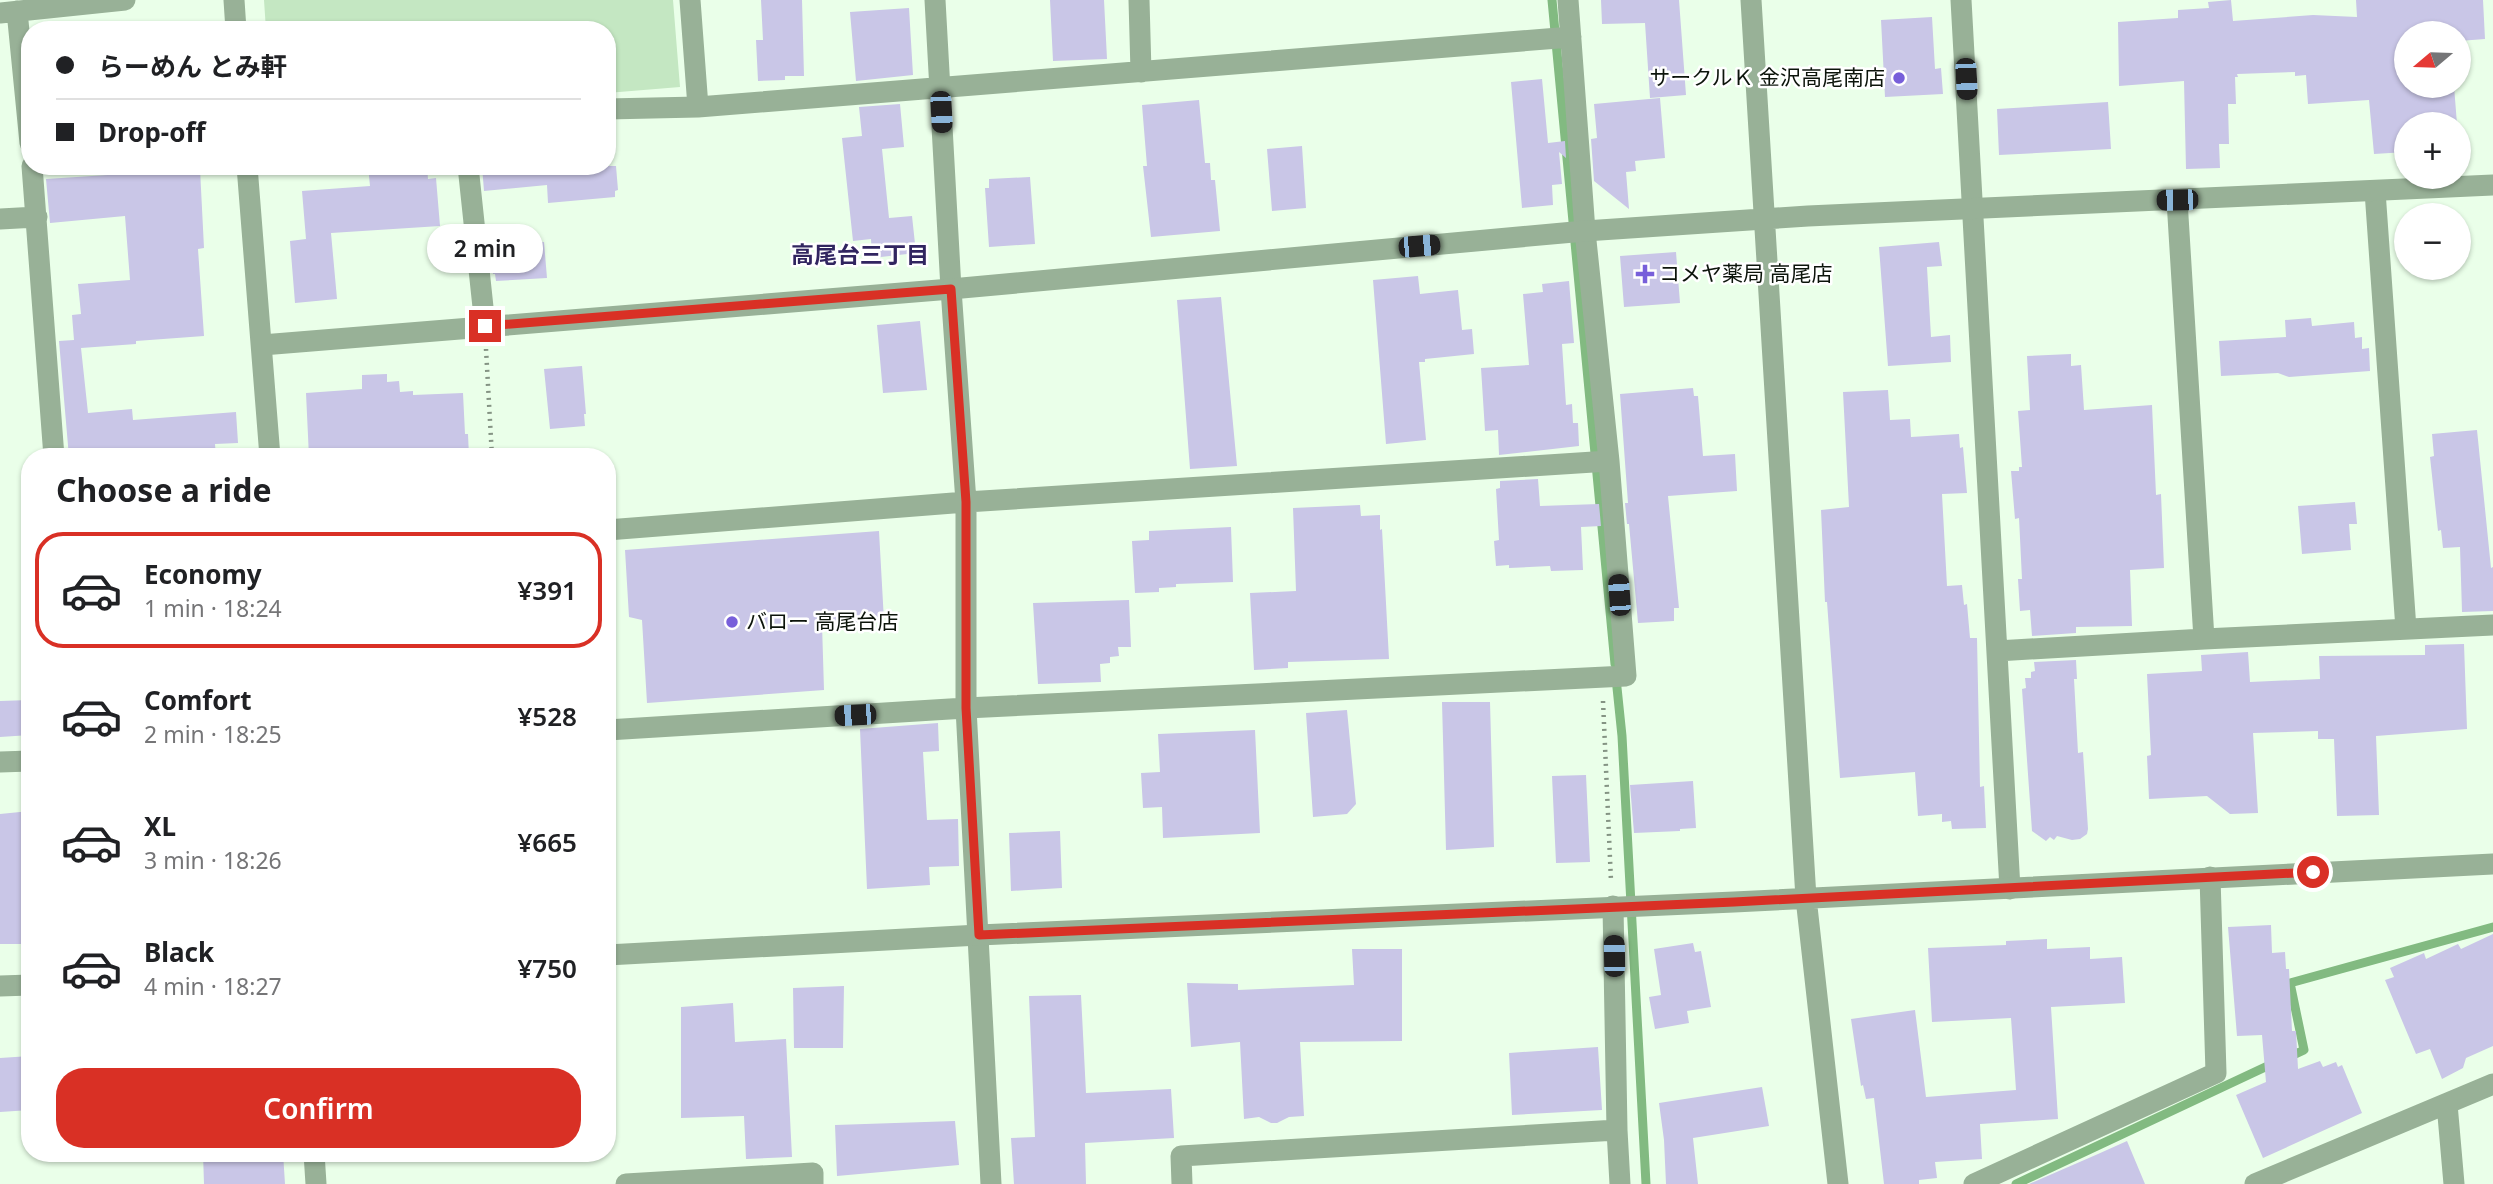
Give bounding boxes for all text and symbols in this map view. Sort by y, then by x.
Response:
north arrow [2394,21,2471,98]
map controls [2394,21,2471,280]
text: らーめん とみ軒 [98,48,287,84]
car [1955,57,1978,101]
place label: サークルＫ 金沢高尾南店 [1649,63,1885,91]
marker: サークルＫ 金沢高尾南店 [1891,70,1907,86]
car [930,90,953,134]
button: + [2394,112,2471,189]
text: Drop-off [98,114,205,150]
car [2156,189,2199,211]
button: − [2394,203,2471,280]
callout: 2 min [427,224,543,274]
text: 2 min [454,232,516,264]
car [1398,234,1441,258]
district label: 高尾台三丁目 [791,238,929,270]
place label: コメヤ薬局 高尾店 [1659,259,1832,287]
marker: コメヤ薬局 高尾店 [1637,266,1653,282]
route end [469,310,501,342]
text: Choose a ride [56,468,272,511]
text: Economy [144,556,262,592]
icon: car [60,559,123,622]
text: ¥391 [518,572,577,608]
car [1608,573,1631,617]
text: 1 min · 18:24 [144,592,282,624]
place label: バロー 高尾台店 [746,607,898,635]
marker: バロー 高尾台店 [724,614,740,630]
text: Comfort [144,682,252,718]
icon: car [60,685,123,748]
text: ¥528 [518,698,577,734]
car [834,703,877,727]
text: 2 min · 18:25 [144,718,282,750]
text: XL [144,808,176,844]
icon: car [60,811,123,874]
text: ¥665 [518,824,577,860]
text: 3 min · 18:26 [144,844,282,876]
route start [2297,856,2329,888]
text: Black [144,934,214,970]
car [1604,935,1625,977]
icon: car [60,937,123,1000]
text: ¥750 [518,950,577,986]
text: 4 min · 18:27 [144,970,282,1002]
button: Confirm [56,1068,581,1148]

